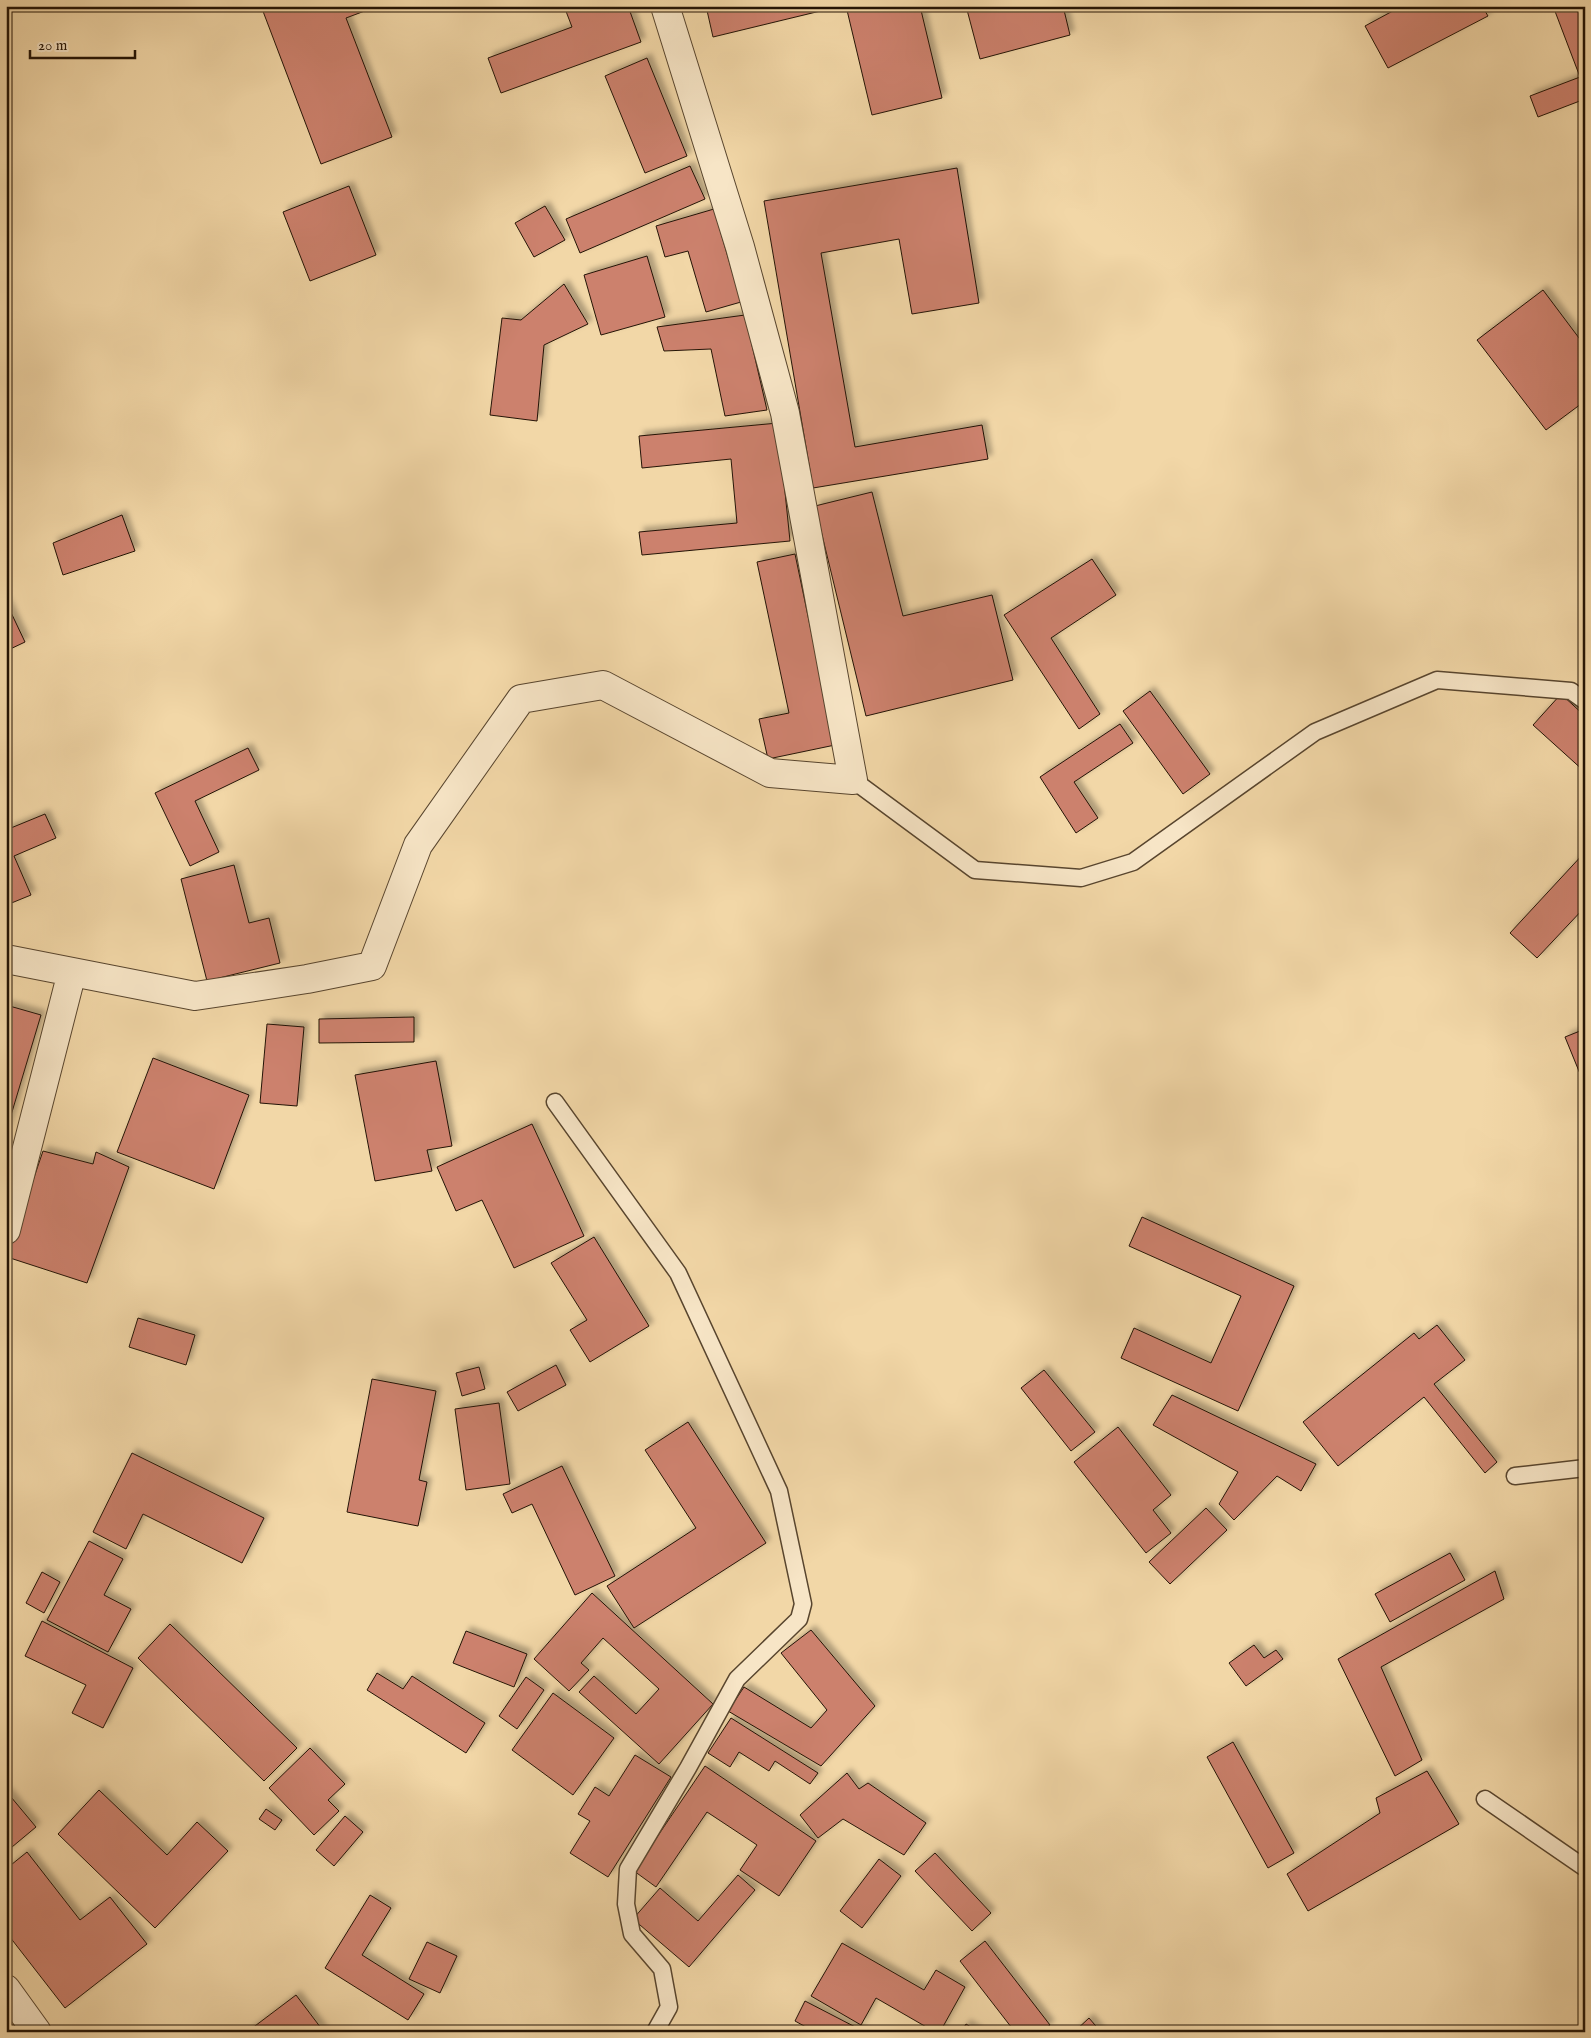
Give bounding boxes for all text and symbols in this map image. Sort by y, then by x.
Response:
scale bar [30,28,135,60]
text: 20 m [38,36,68,55]

